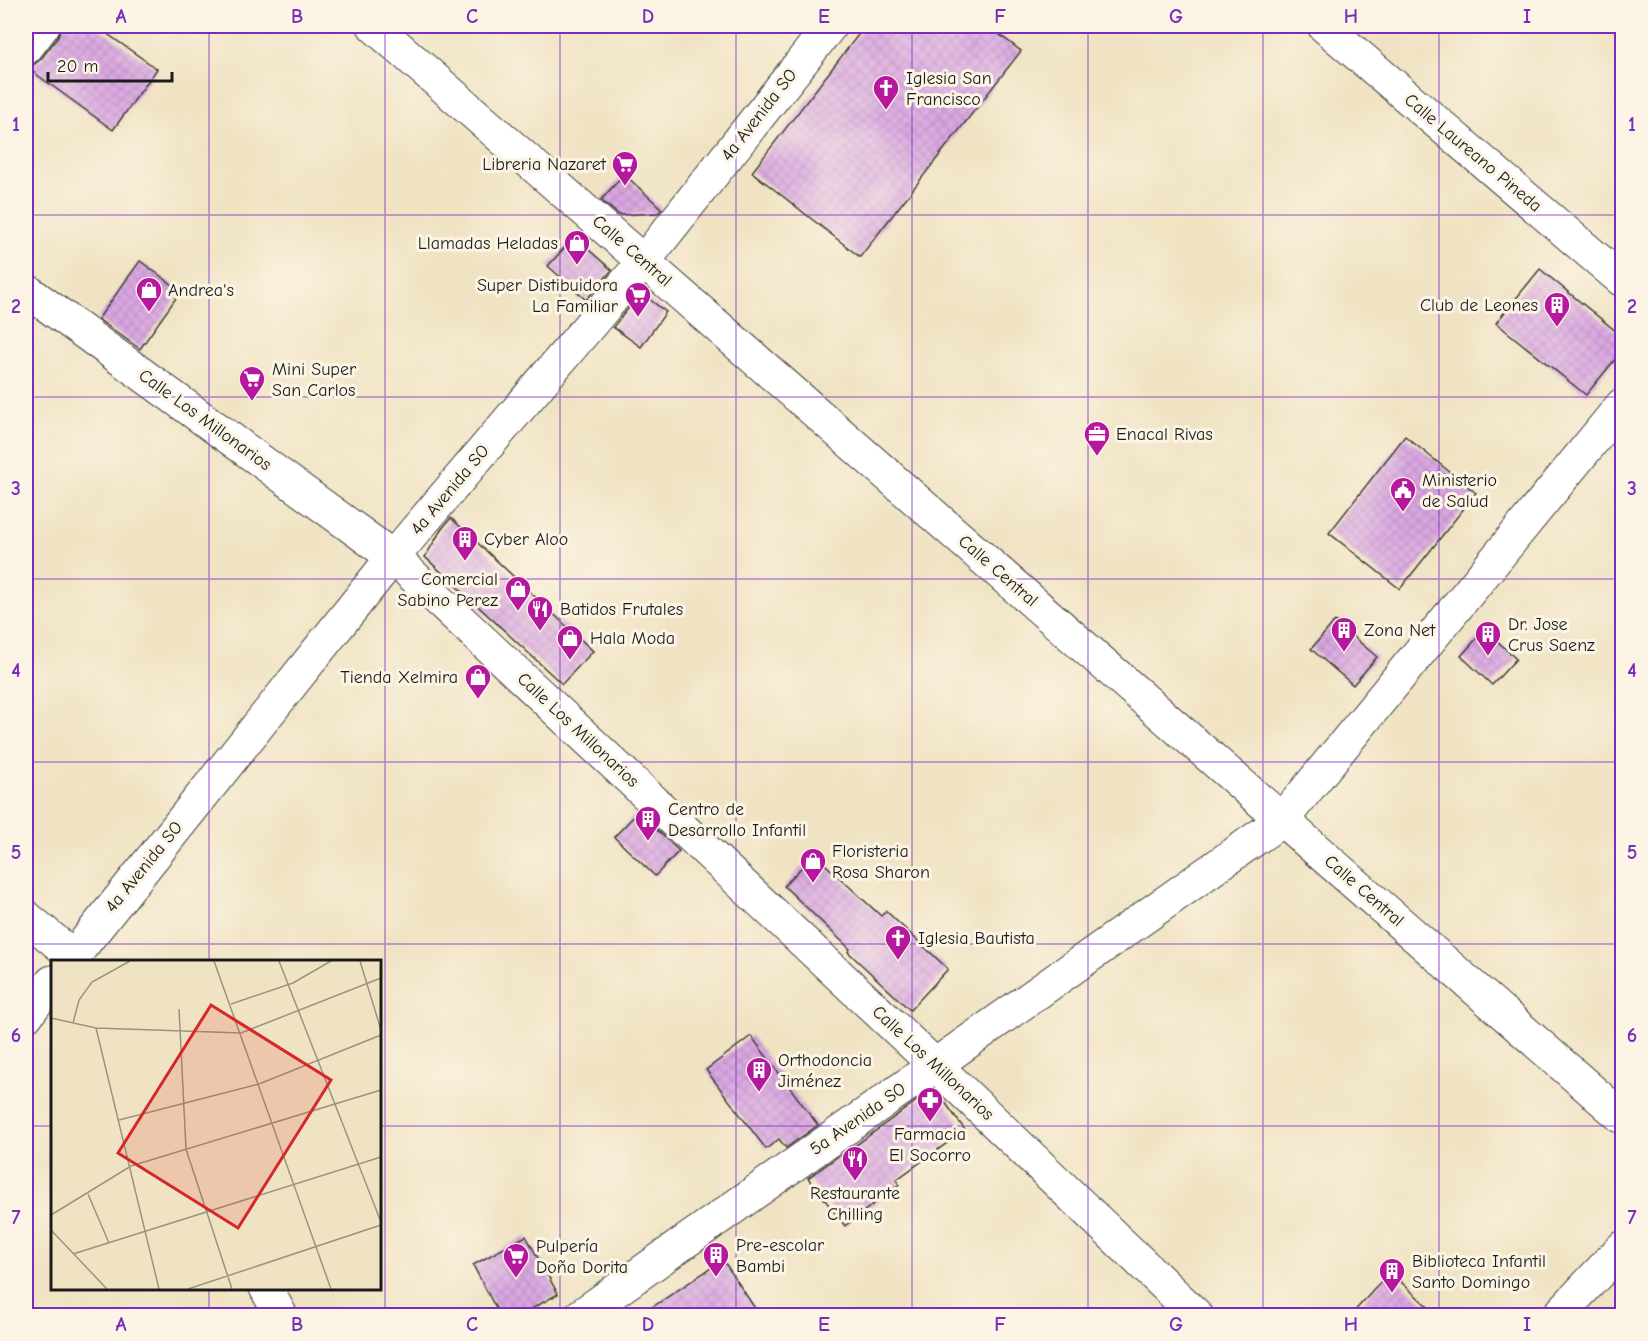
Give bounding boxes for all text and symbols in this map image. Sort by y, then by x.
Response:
text: A [115,5,127,28]
text: B [291,5,303,28]
text: C [466,5,478,28]
text: D [642,5,654,28]
text: E [818,5,830,28]
text: F [994,5,1006,28]
text: G [1169,5,1183,28]
text: H [1344,5,1358,28]
text: I [1523,5,1531,28]
scale bar [48,45,172,83]
text: 20 m [57,56,98,77]
street label: 4a Avenida SO [717,65,801,165]
place label: Iglesia San Francisco [906,68,992,110]
church icon: Iglesia San Francisco [871,73,901,111]
street label: Calle Laureano Pineda [1400,89,1546,217]
text: 1 [12,113,20,136]
text: 1 [1628,113,1636,136]
supermarket icon: Libreria Nazaret [610,149,640,187]
place label: Libreria Nazaret [482,154,607,175]
street label: Calle Central [588,211,676,291]
shop icon: Llamadas Heladas [562,228,592,266]
place label: Llamadas Heladas [418,233,558,254]
shop icon: Andrea's [134,275,164,313]
place label: Super Distibuidora La Familiar [477,275,619,317]
place label: Andrea's [168,280,234,301]
supermarket icon: Super Distibuidora La Familiar [623,280,653,318]
building icon: Club de Leones [1542,290,1572,328]
text: 2 [11,295,21,318]
place label: Club de Leones [1420,295,1538,316]
text: 2 [1627,295,1637,318]
place label: Mini Super San Carlos [272,359,357,401]
supermarket icon: Mini Super San Carlos [237,364,267,402]
street label: Calle Los Millonarios [135,365,275,475]
office icon: Enacal Rivas [1082,419,1112,457]
place label: Enacal Rivas [1116,424,1213,445]
street label: 4a Avenida SO [406,441,494,539]
place label: Ministerio de Salud [1422,470,1497,512]
public building icon: Ministerio de Salud [1388,475,1418,513]
text: 3 [11,477,21,500]
text: 3 [1627,477,1637,500]
building icon: Cyber Aloo [450,524,480,562]
place label: Cyber Aloo [484,529,568,550]
street label: Calle Central [954,531,1042,611]
place label: Comercial Sabino Perez [398,569,498,611]
shop icon: Comercial Sabino Perez [503,574,533,612]
restaurant icon: Batidos Frutales [525,594,555,632]
place label: Batidos Frutales [560,599,683,620]
place label: Dr. Jose Crus Saenz [1508,614,1595,656]
building icon: Zona Net [1329,615,1359,653]
building icon: Dr. Jose Crus Saenz [1473,619,1503,657]
place label: Zona Net [1364,620,1436,641]
shop icon: Hala Moda [555,623,585,661]
place label: Hala Moda [590,628,675,649]
text: 4 [11,659,21,682]
text: 4 [1627,659,1637,682]
shop icon: Tienda Xelmira [463,662,493,700]
place label: Tienda Xelmira [340,667,458,688]
street label: Calle Los Millonarios [513,668,643,792]
place label: Centro de Desarrollo Infantil [668,799,806,841]
building icon: Centro de Desarrollo Infantil [633,804,663,842]
street label: 4a Avenida SO [101,817,187,917]
text: 5 [11,841,21,864]
place label: Floristeria Rosa Sharon [832,841,930,883]
text: 5 [1627,841,1637,864]
shop icon: Floristeria Rosa Sharon [798,846,828,884]
street label: Calle Central [1320,851,1408,931]
church icon: Iglesia Bautista [883,923,913,961]
place label: Iglesia Bautista [918,928,1035,949]
inset map [51,960,381,1290]
street label: Calle Los Millonarios [868,1001,998,1125]
text: 6 [11,1024,21,1047]
text: 6 [1627,1024,1637,1047]
place label: Orthodoncia Jiménez [778,1050,872,1092]
building icon: Orthodoncia Jiménez [744,1055,774,1093]
street label: 5a Avenida SO [806,1078,910,1160]
pharmacy icon: Farmacia El Socorro [915,1085,945,1123]
place label: Farmacia El Socorro [889,1124,971,1166]
restaurant icon: Restaurante Chilling [840,1144,870,1182]
place label: Restaurante Chilling [810,1183,900,1225]
text: 7 [12,1206,21,1229]
text: 7 [1628,1206,1637,1229]
place label: Pre-escolar Bambi [736,1235,825,1277]
place label: Pulpería Doña Dorita [536,1236,628,1278]
building icon: Pre-escolar Bambi [701,1240,731,1278]
supermarket icon: Pulpería Doña Dorita [501,1241,531,1279]
place label: Biblioteca Infantil Santo Domingo [1412,1251,1546,1293]
building icon: Biblioteca Infantil Santo Domingo [1377,1256,1407,1294]
text: A [115,1313,127,1336]
text: B [291,1313,303,1336]
text: C [466,1313,478,1336]
text: D [642,1313,654,1336]
text: E [818,1313,830,1336]
text: F [994,1313,1006,1336]
text: G [1169,1313,1183,1336]
text: H [1344,1313,1358,1336]
text: I [1523,1313,1531,1336]

